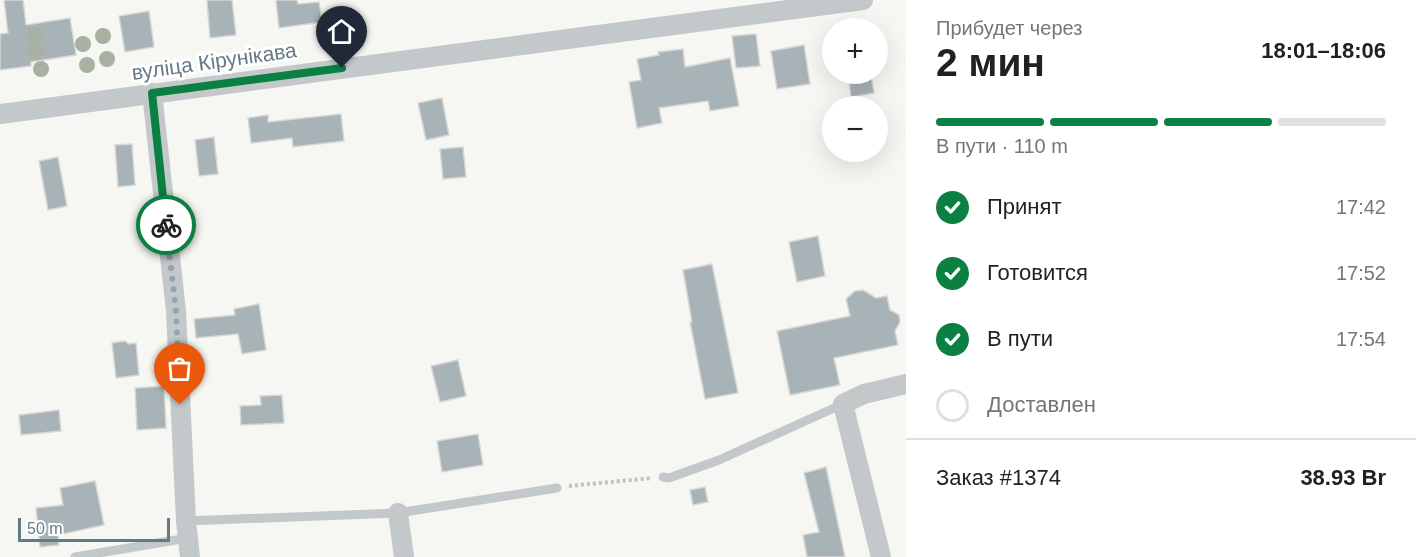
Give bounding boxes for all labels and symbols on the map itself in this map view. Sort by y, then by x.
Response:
pin [316,6,367,68]
street label: вуліца Кірунікава [130,38,298,84]
courier [136,195,196,255]
pin [154,343,205,405]
scale bar [18,515,170,542]

